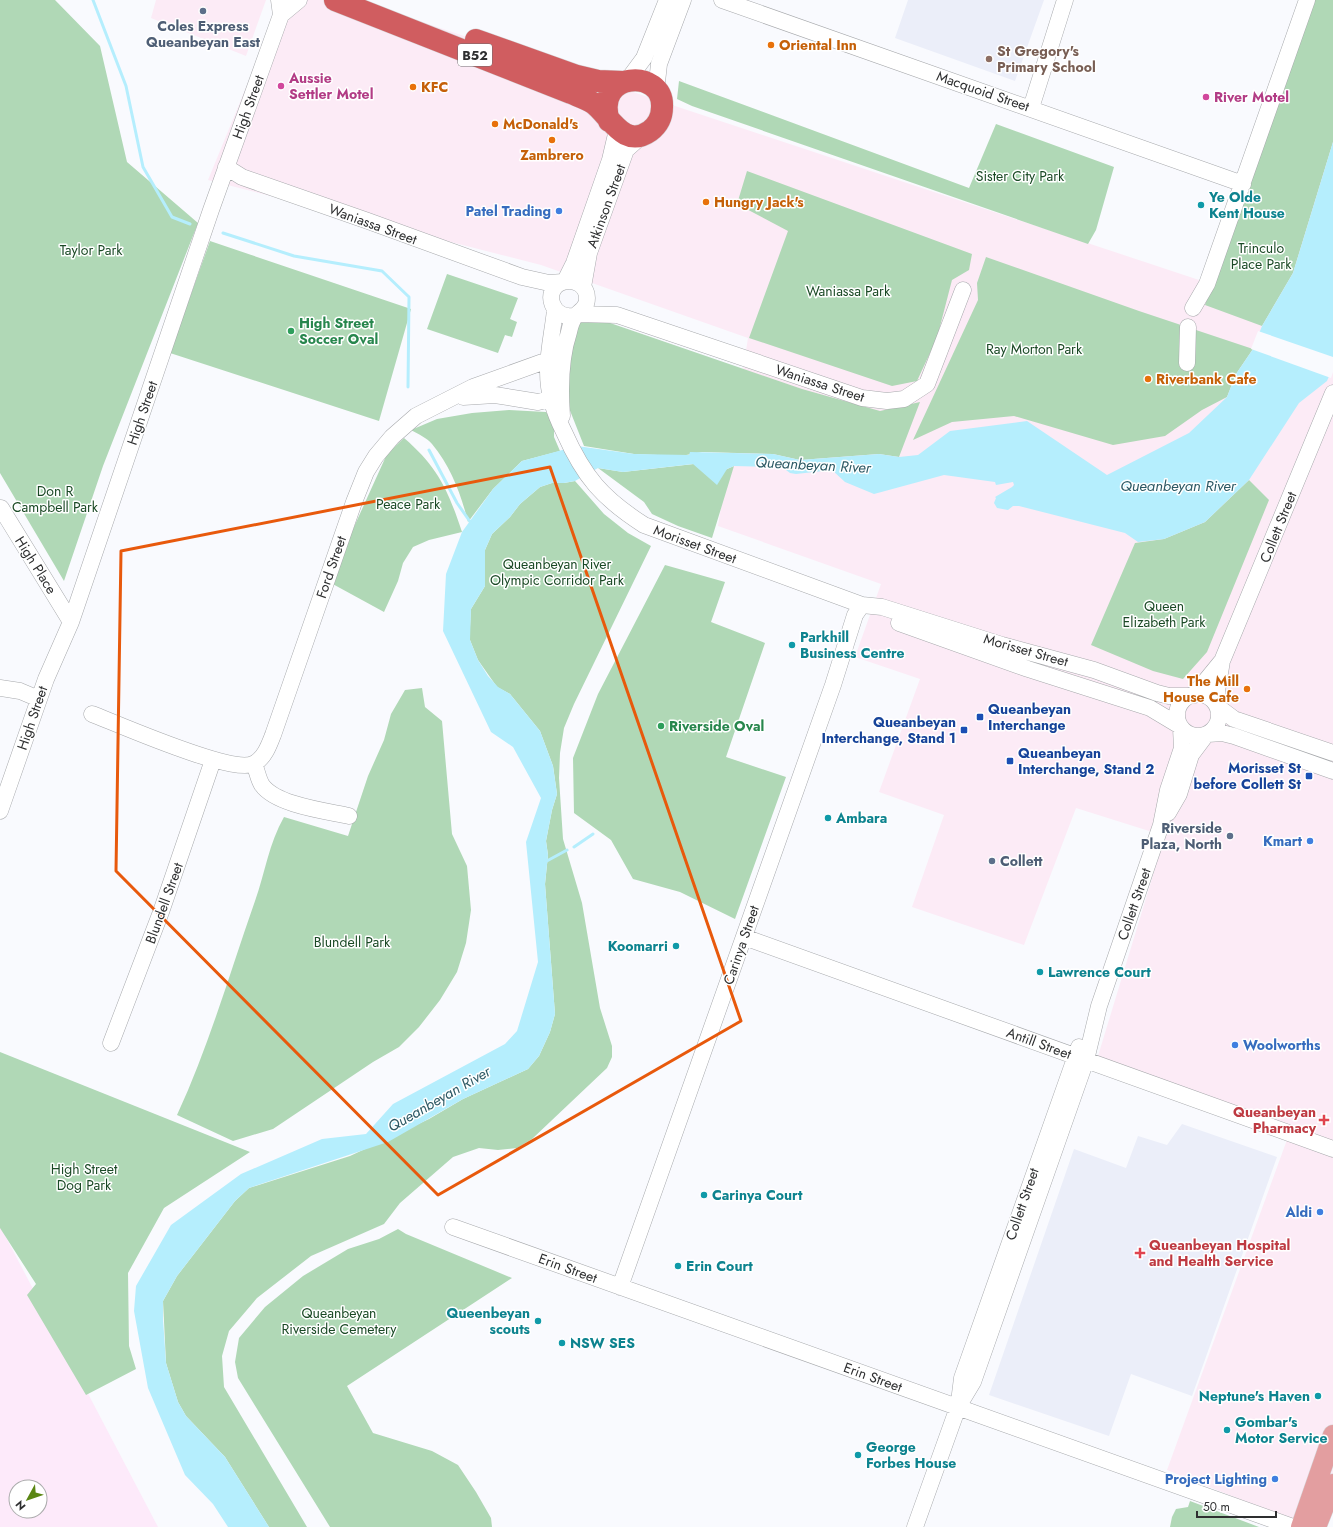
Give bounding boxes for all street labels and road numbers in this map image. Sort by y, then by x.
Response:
road number: B52 [458,44,492,66]
street label: Macquoid Street [934,66,1033,116]
street label: High Street [227,72,269,142]
street label: Atkinson Street [582,161,631,251]
street label: Waniassa Street [326,199,420,249]
street label: Waniassa Street [773,359,868,407]
street label: High Street [122,378,163,448]
street label: Collett Street [1255,488,1302,566]
street label: Morisset Street [651,520,740,568]
street label: High Place [10,532,62,598]
street label: Ford Street [311,533,351,601]
street label: Morisset Street [981,628,1071,672]
street label: High Street [12,683,53,753]
street label: Blundell Street [140,859,188,946]
street label: Collett Street [1112,865,1156,943]
street label: Carinya Street [718,902,764,987]
street label: Antill Street [1004,1022,1075,1064]
street label: Collett Street [1000,1165,1044,1243]
street label: Erin Street [536,1248,601,1288]
street label: Erin Street [841,1357,906,1397]

